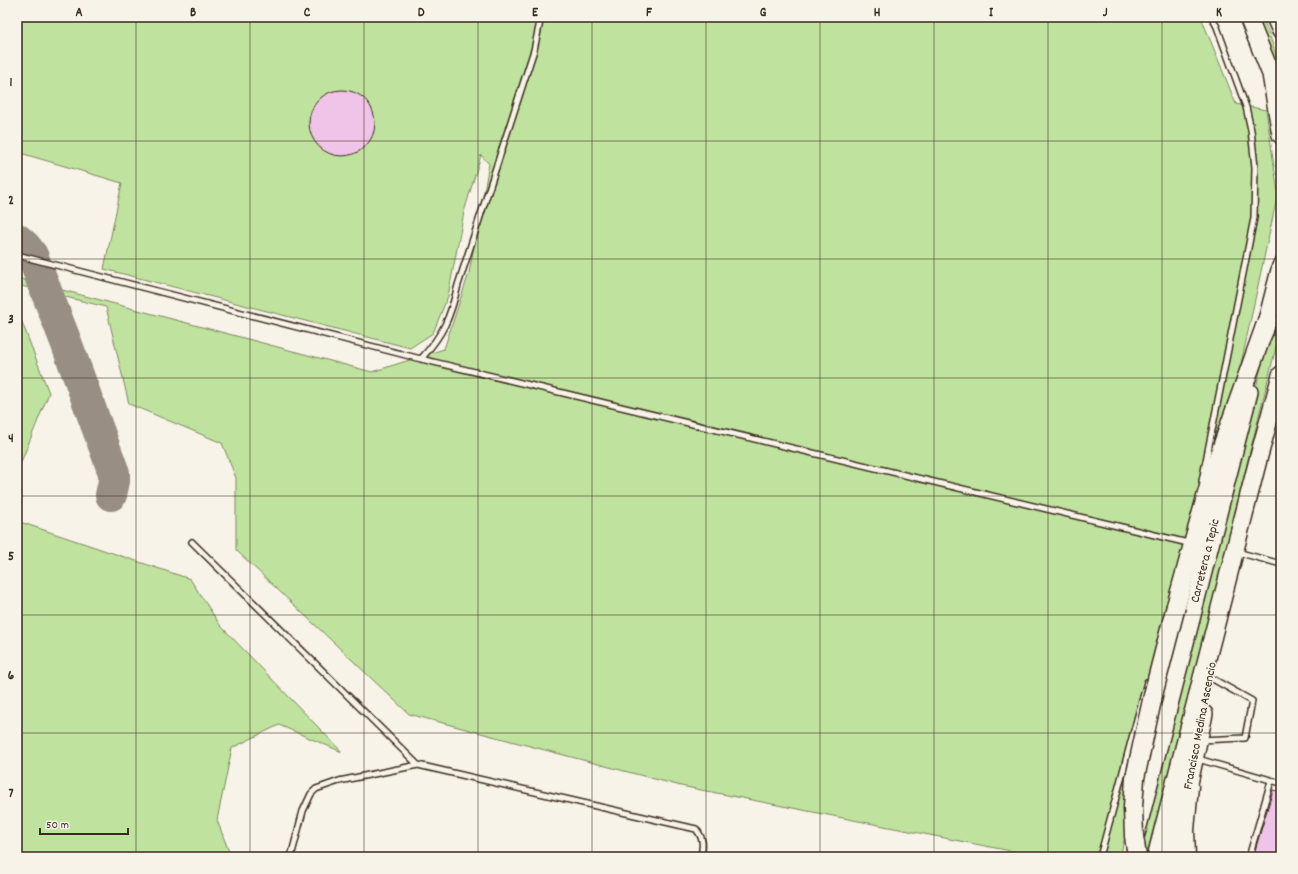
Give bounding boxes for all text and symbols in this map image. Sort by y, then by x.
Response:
text: A [75,4,83,23]
text: B [190,4,196,23]
text: C [304,4,311,23]
text: D [418,4,425,23]
text: E [532,4,539,23]
text: F [646,4,652,23]
text: G [760,4,767,23]
text: H [874,4,881,23]
text: I [989,4,994,23]
text: J [1103,4,1108,23]
text: K [1216,4,1222,23]
text: 1 [10,74,13,93]
text: 2 [8,192,14,211]
text: 3 [8,311,14,330]
text: 4 [8,430,14,449]
street label: Carretera a Tepic [1186,517,1226,605]
text: 5 [8,548,14,567]
street label: Francisco Medina Ascencio [1179,660,1223,791]
text: 6 [8,667,15,686]
text: 7 [9,785,14,804]
scale bar [40,810,128,836]
text: 50 m [46,817,69,834]

